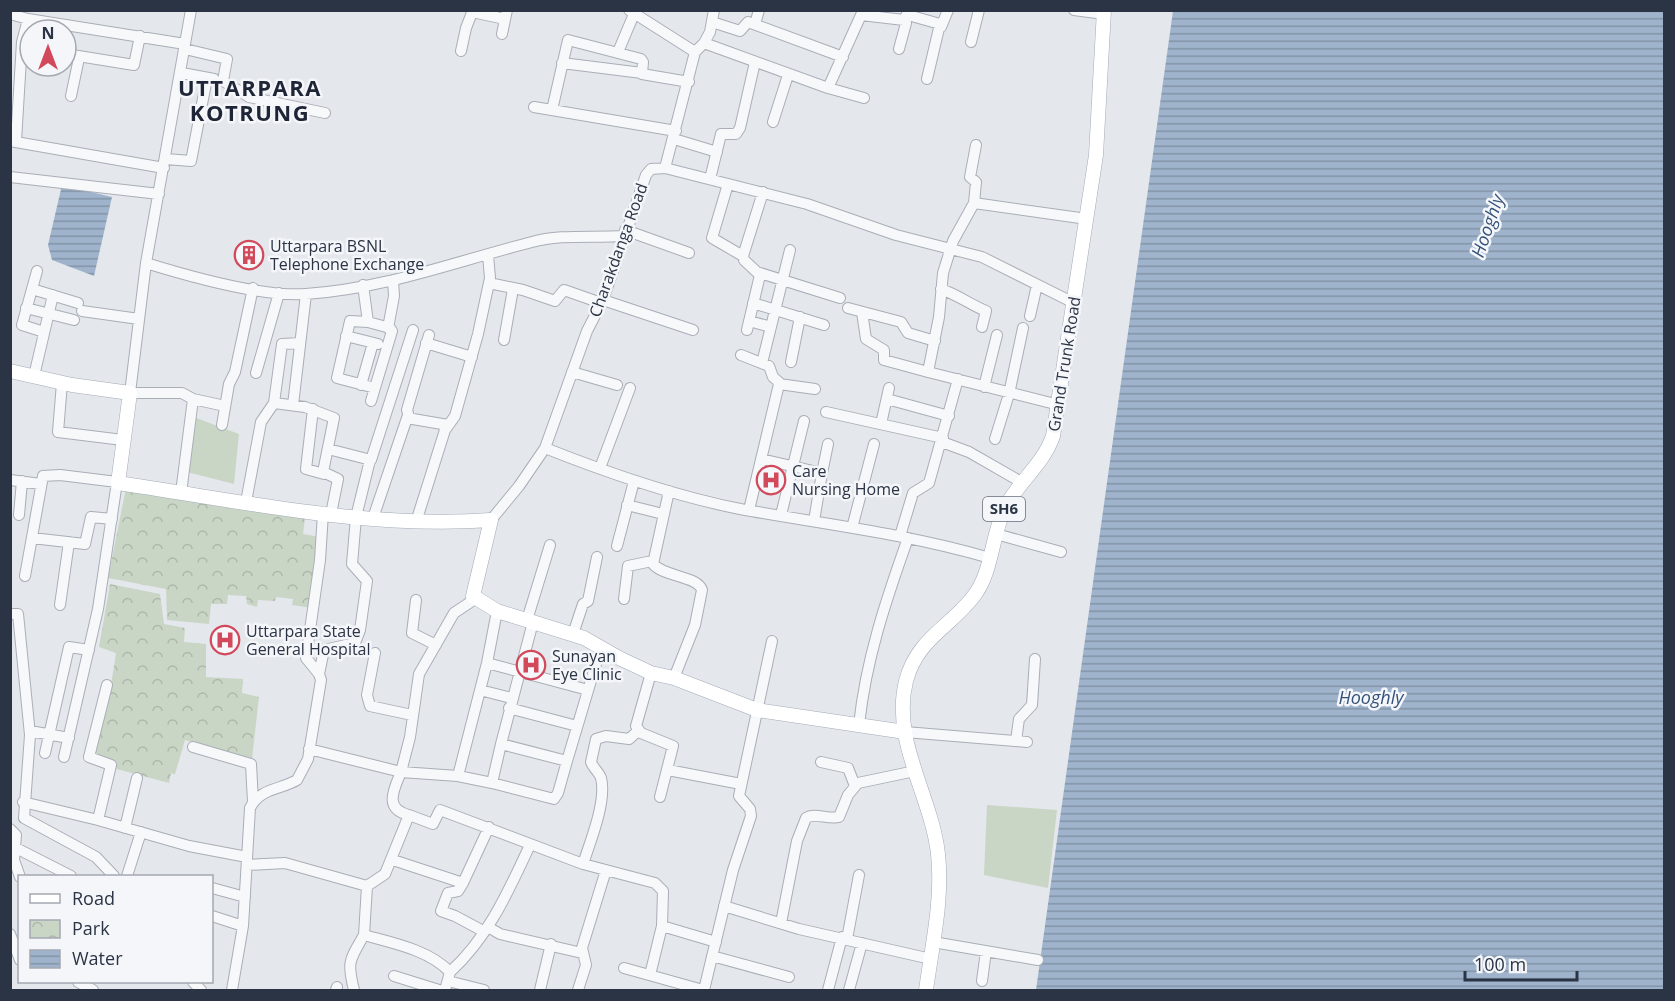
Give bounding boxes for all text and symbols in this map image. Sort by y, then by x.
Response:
north arrow [18,18,78,78]
text: N [41,22,55,44]
district label: UTTARPARA KOTRUNG [178,72,322,127]
street label: Charakdanga Road [584,180,652,320]
water label: Hooghly [1465,189,1510,260]
place label: Uttarpara BSNL Telephone Exchange [270,235,424,275]
building icon: Uttarpara BSNL Telephone Exchange [233,239,265,271]
street label: Grand Trunk Road [1042,295,1086,433]
place label: Care Nursing Home [792,460,900,500]
hospital icon: Care Nursing Home [755,464,787,496]
road number: SH6 [983,497,1025,521]
place label: Uttarpara State General Hospital [246,620,371,660]
hospital icon: Uttarpara State General Hospital [209,624,241,656]
place label: Sunayan Eye Clinic [552,645,622,685]
hospital icon: Sunayan Eye Clinic [515,649,547,681]
water label: Hooghly [1338,685,1405,709]
legend [18,875,213,983]
text: Road [72,886,115,910]
text: Park [72,916,110,940]
scale bar [1465,944,1578,982]
text: Water [72,946,123,970]
text: 100 m [1474,952,1526,976]

